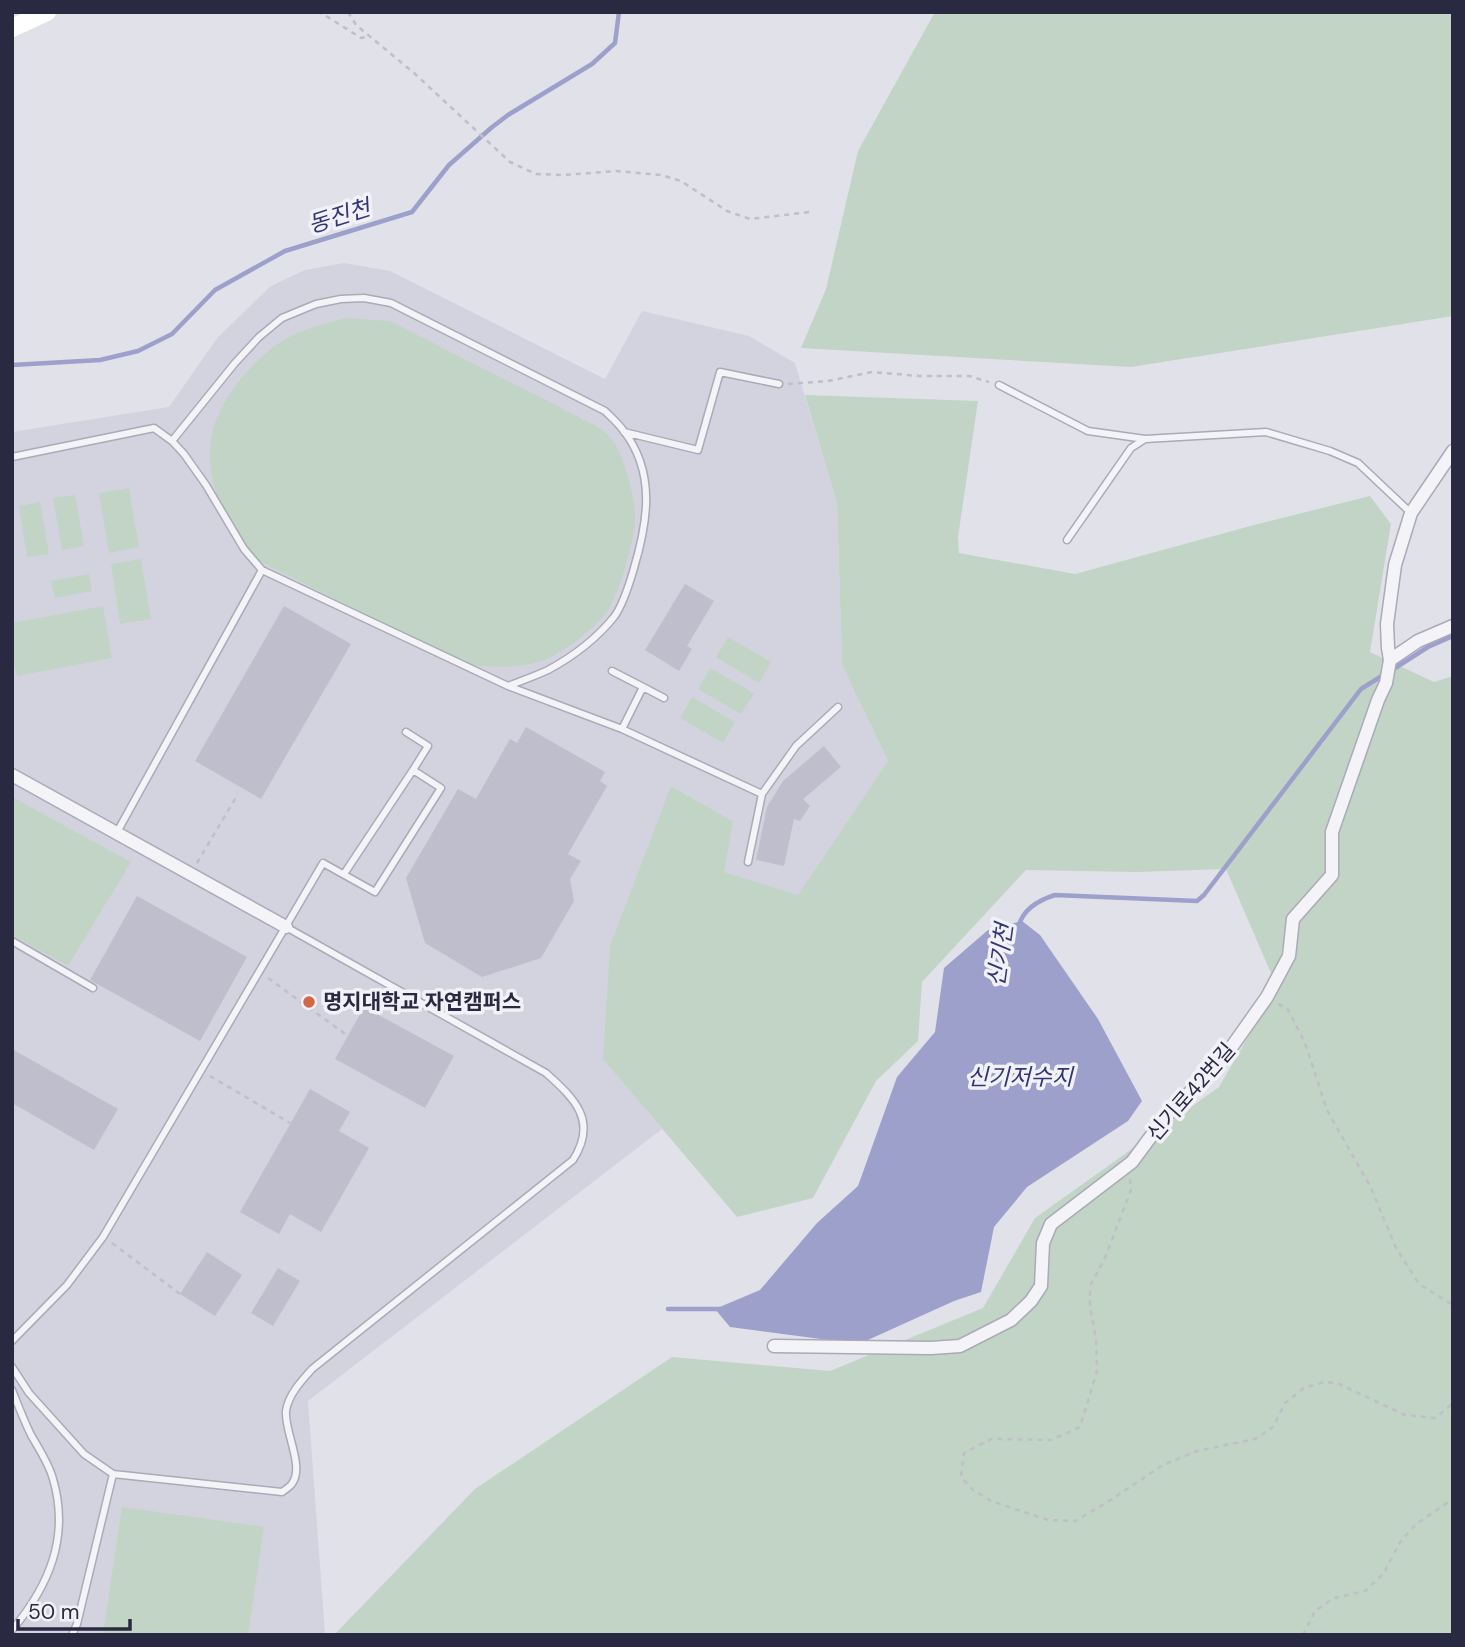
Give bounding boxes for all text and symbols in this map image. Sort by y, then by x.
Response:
water label: 동진천 [304,192,376,240]
water label: 신기천 [981,919,1020,989]
place label: 명지대학교 자연캠퍼스 [323,988,521,1016]
marker: 명지대학교 자연캠퍼스 [301,994,317,1010]
street label: 신기로42번길 [1141,1037,1241,1147]
water label: 신기저수지 [967,1062,1075,1092]
scale bar [18,1588,130,1632]
text: 50 m [28,1598,79,1626]

